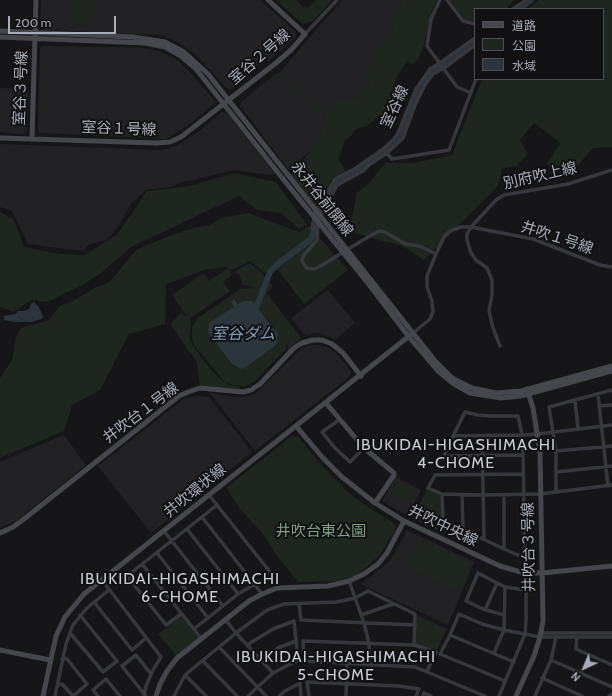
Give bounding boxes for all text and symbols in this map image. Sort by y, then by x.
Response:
scale bar [10,8,118,34]
legend [474,8,604,80]
text: 200 m [15,15,51,30]
text: 道路 [512,18,536,33]
street label: 室谷２号線 [226,26,294,88]
text: 公園 [512,38,536,53]
street label: 室谷３号線 [11,50,31,126]
text: 水域 [512,58,536,73]
street label: 室谷線 [377,83,413,131]
street label: 室谷１号線 [81,119,157,139]
street label: 永井谷前開線 [287,158,357,240]
street label: 別府吹上線 [501,159,579,193]
street label: 井吹１号線 [519,218,595,258]
water label: 室谷ダム [211,324,275,344]
street label: 井吹台１号線 [100,379,182,447]
district label: IBUKIDAI-HIGASHIMACHI 4-CHOME [356,435,556,473]
street label: 井吹環状線 [160,460,230,522]
street label: 井吹中央線 [405,501,481,551]
street label: 井吹台３号線 [519,502,539,592]
park label: 井吹台東公園 [276,523,366,541]
district label: IBUKIDAI-HIGASHIMACHI 6-CHOME [80,569,280,607]
district label: IBUKIDAI-HIGASHIMACHI 5-CHOME [236,647,436,685]
north arrow [564,648,604,688]
text: N [568,669,583,684]

